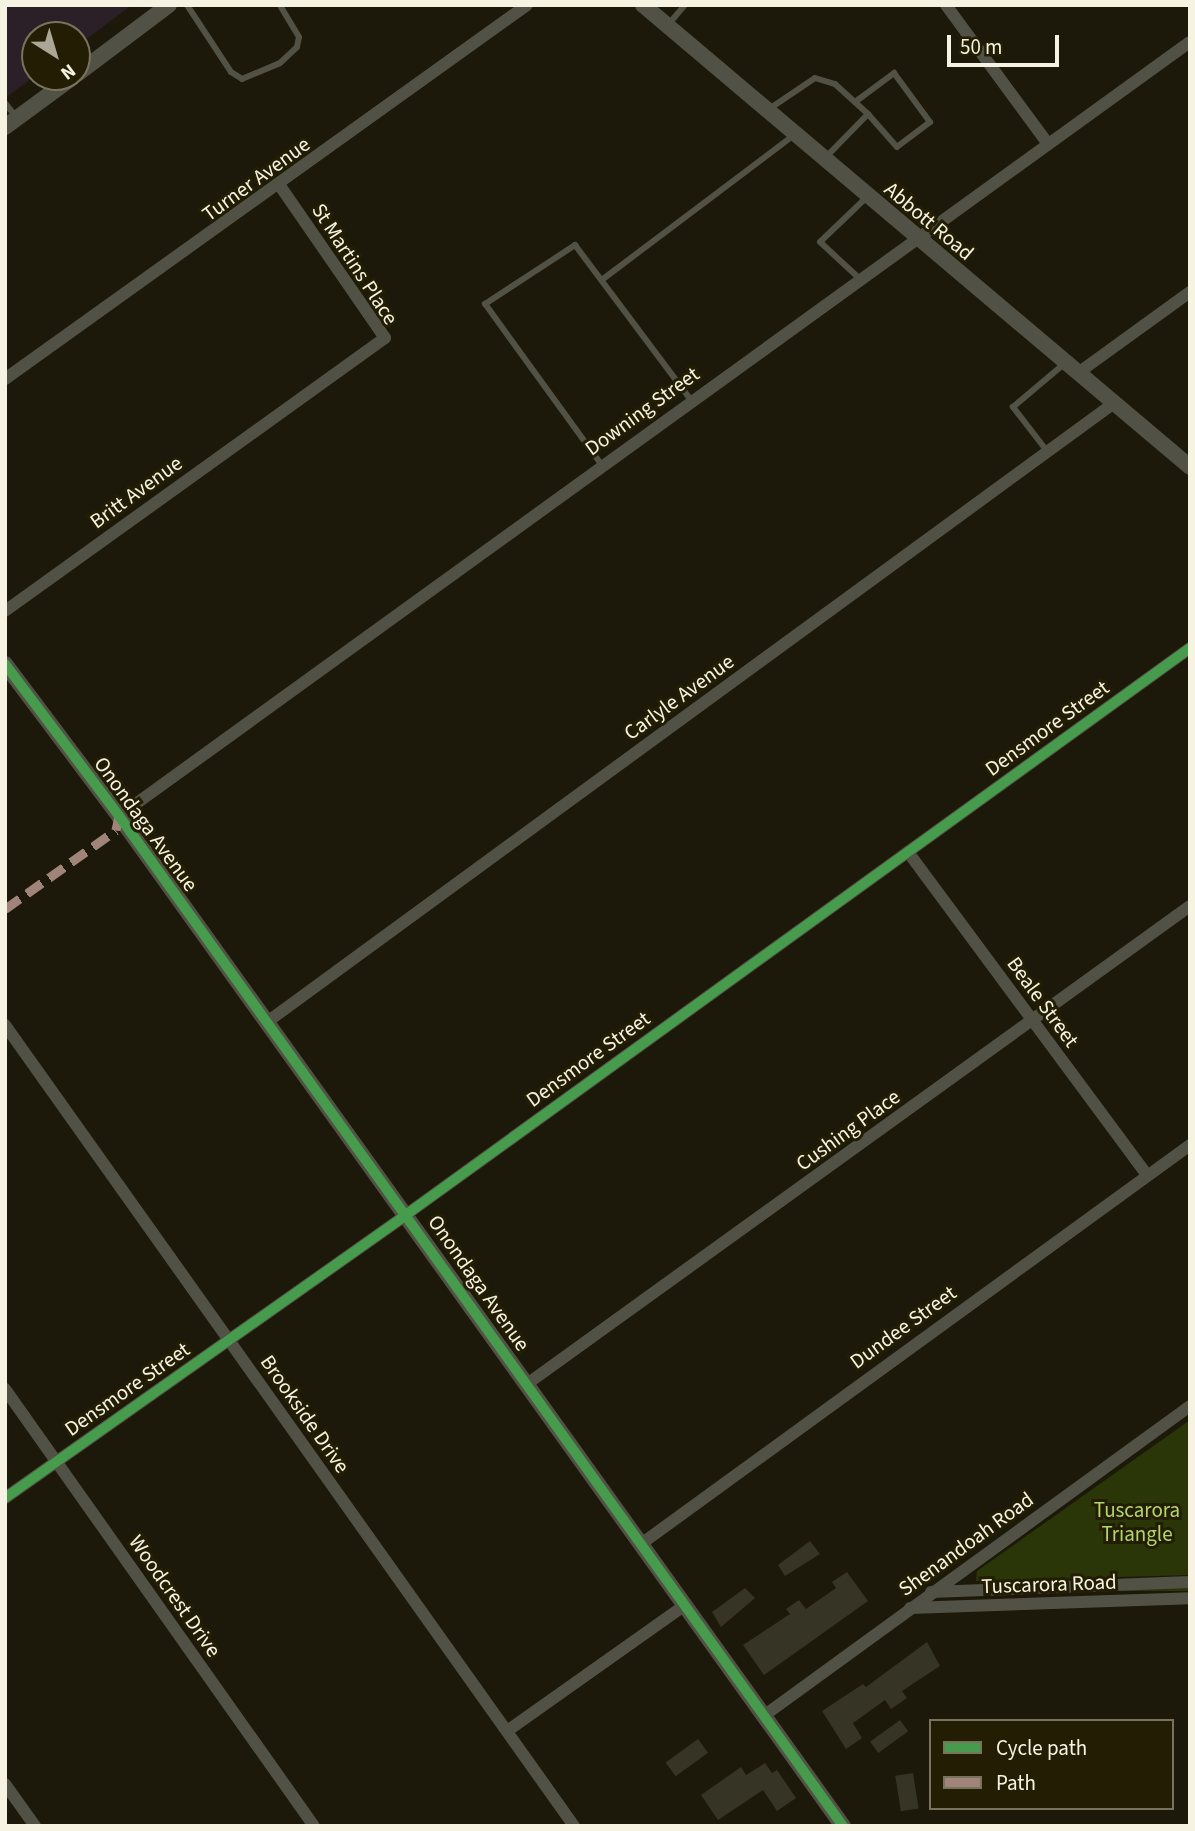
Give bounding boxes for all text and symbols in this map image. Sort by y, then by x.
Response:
north arrow [21,21,91,91]
scale bar [950,21,1062,65]
text: 50 m [960,32,1002,62]
text: N [55,57,81,86]
street label: Turner Avenue [197,131,315,227]
street label: Abbott Road [879,176,979,266]
street label: St Martins Place [307,199,403,329]
street label: Downing Street [580,361,704,461]
street label: Britt Avenue [85,450,187,534]
street label: Carlyle Avenue [619,649,739,745]
street label: Densmore Street [980,675,1114,781]
street label: Onondaga Avenue [89,752,203,896]
street label: Beale Street [1002,952,1084,1052]
street label: Densmore Street [521,1006,655,1112]
street label: Cushing Place [791,1084,905,1176]
street label: Onondaga Avenue [423,1210,535,1356]
street label: Dundee Street [845,1280,961,1374]
street label: Densmore Street [60,1337,194,1441]
street label: Brookside Drive [255,1350,355,1478]
street label: Shenandoah Road [894,1487,1038,1601]
park label: Tuscarora Triangle [1094,1497,1180,1547]
street label: Woodcrest Drive [124,1530,226,1662]
street label: Tuscarora Road [981,1569,1117,1599]
legend [929,1719,1174,1810]
text: Cycle path [996,1733,1087,1763]
text: Path [996,1768,1036,1798]

